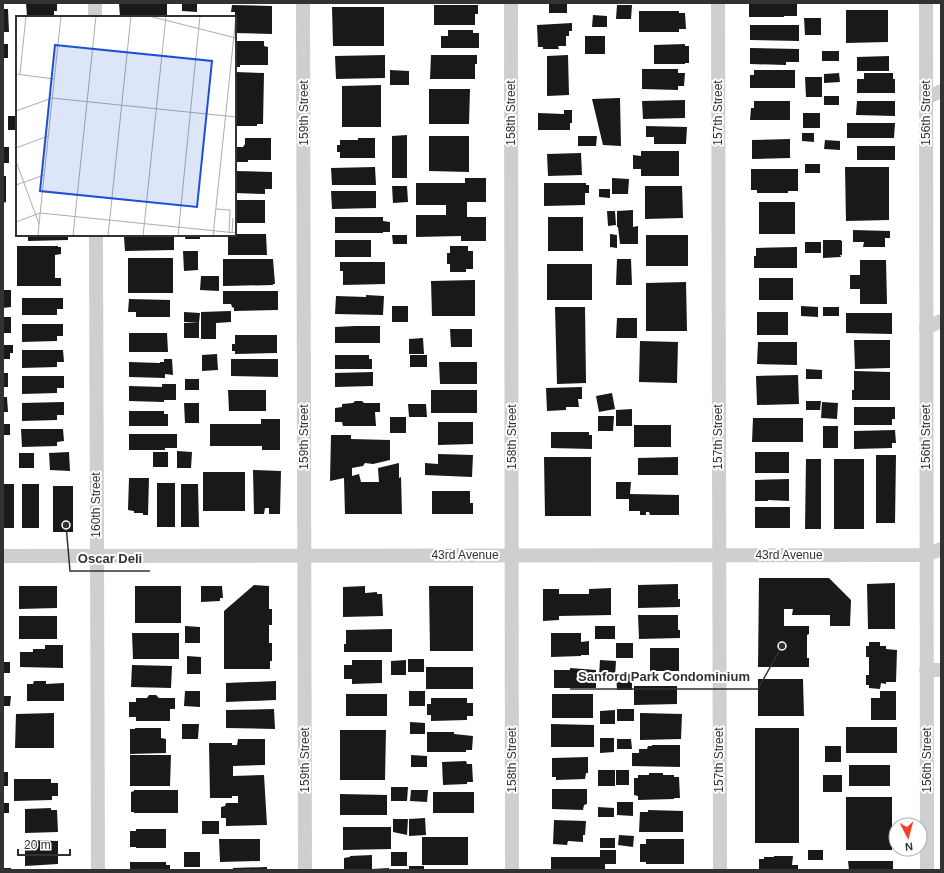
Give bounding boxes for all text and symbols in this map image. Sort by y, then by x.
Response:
inset map [16,16,236,236]
street label: 159th Street [297,80,311,146]
street label: 158th Street [504,80,518,146]
street label: 157th Street [711,80,725,146]
street label: 156th Street [919,80,933,146]
street label: 159th Street [297,404,311,470]
street label: 158th Street [505,404,519,470]
street label: 157th Street [711,404,725,470]
street label: 156th Street [919,404,933,470]
street label: 160th Street [89,472,103,538]
callout: Oscar Deli [70,546,150,571]
street label: 43rd Avenue [431,548,499,562]
street label: 43rd Avenue [755,548,823,562]
text: Oscar Deli [78,551,142,566]
callout: Sanford Park Condominium [570,664,758,689]
text: Sanford Park Condominium [578,669,750,684]
street label: 159th Street [298,727,312,793]
street label: 158th Street [505,727,519,793]
street label: 157th Street [712,727,726,793]
street label: 156th Street [920,727,934,793]
north arrow [888,817,928,857]
scale bar [18,831,70,857]
text: 20 m [24,838,51,852]
text: N [904,841,914,853]

